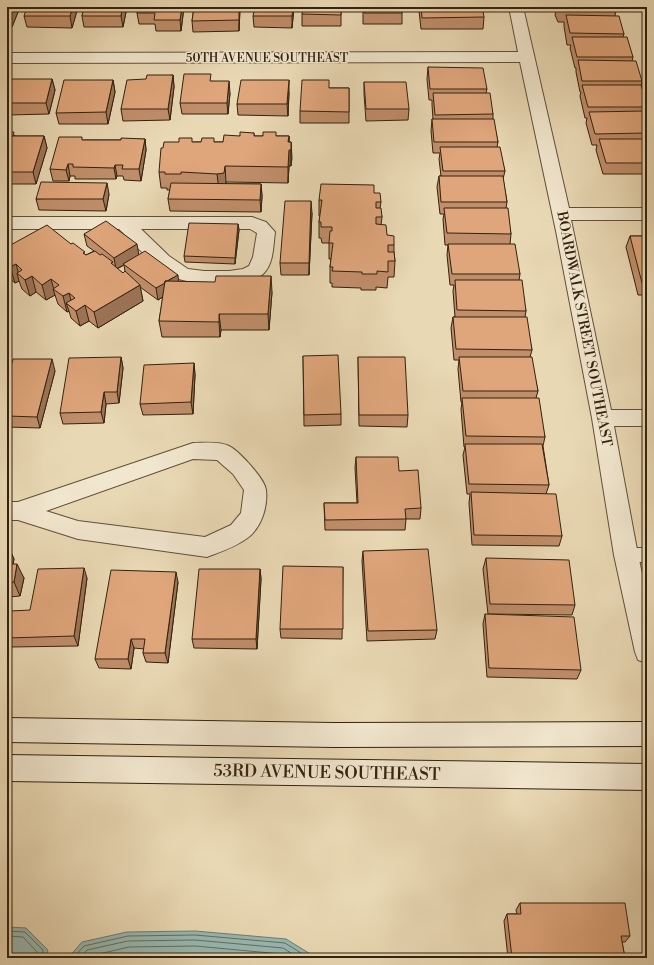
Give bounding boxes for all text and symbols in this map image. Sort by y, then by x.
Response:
street label: 50TH AVENUE SOUTHEAST [186,51,349,66]
street label: BOARDWALK STREET SOUTHEAST [552,209,616,448]
street label: 53RD AVENUE SOUTHEAST [213,760,441,786]

